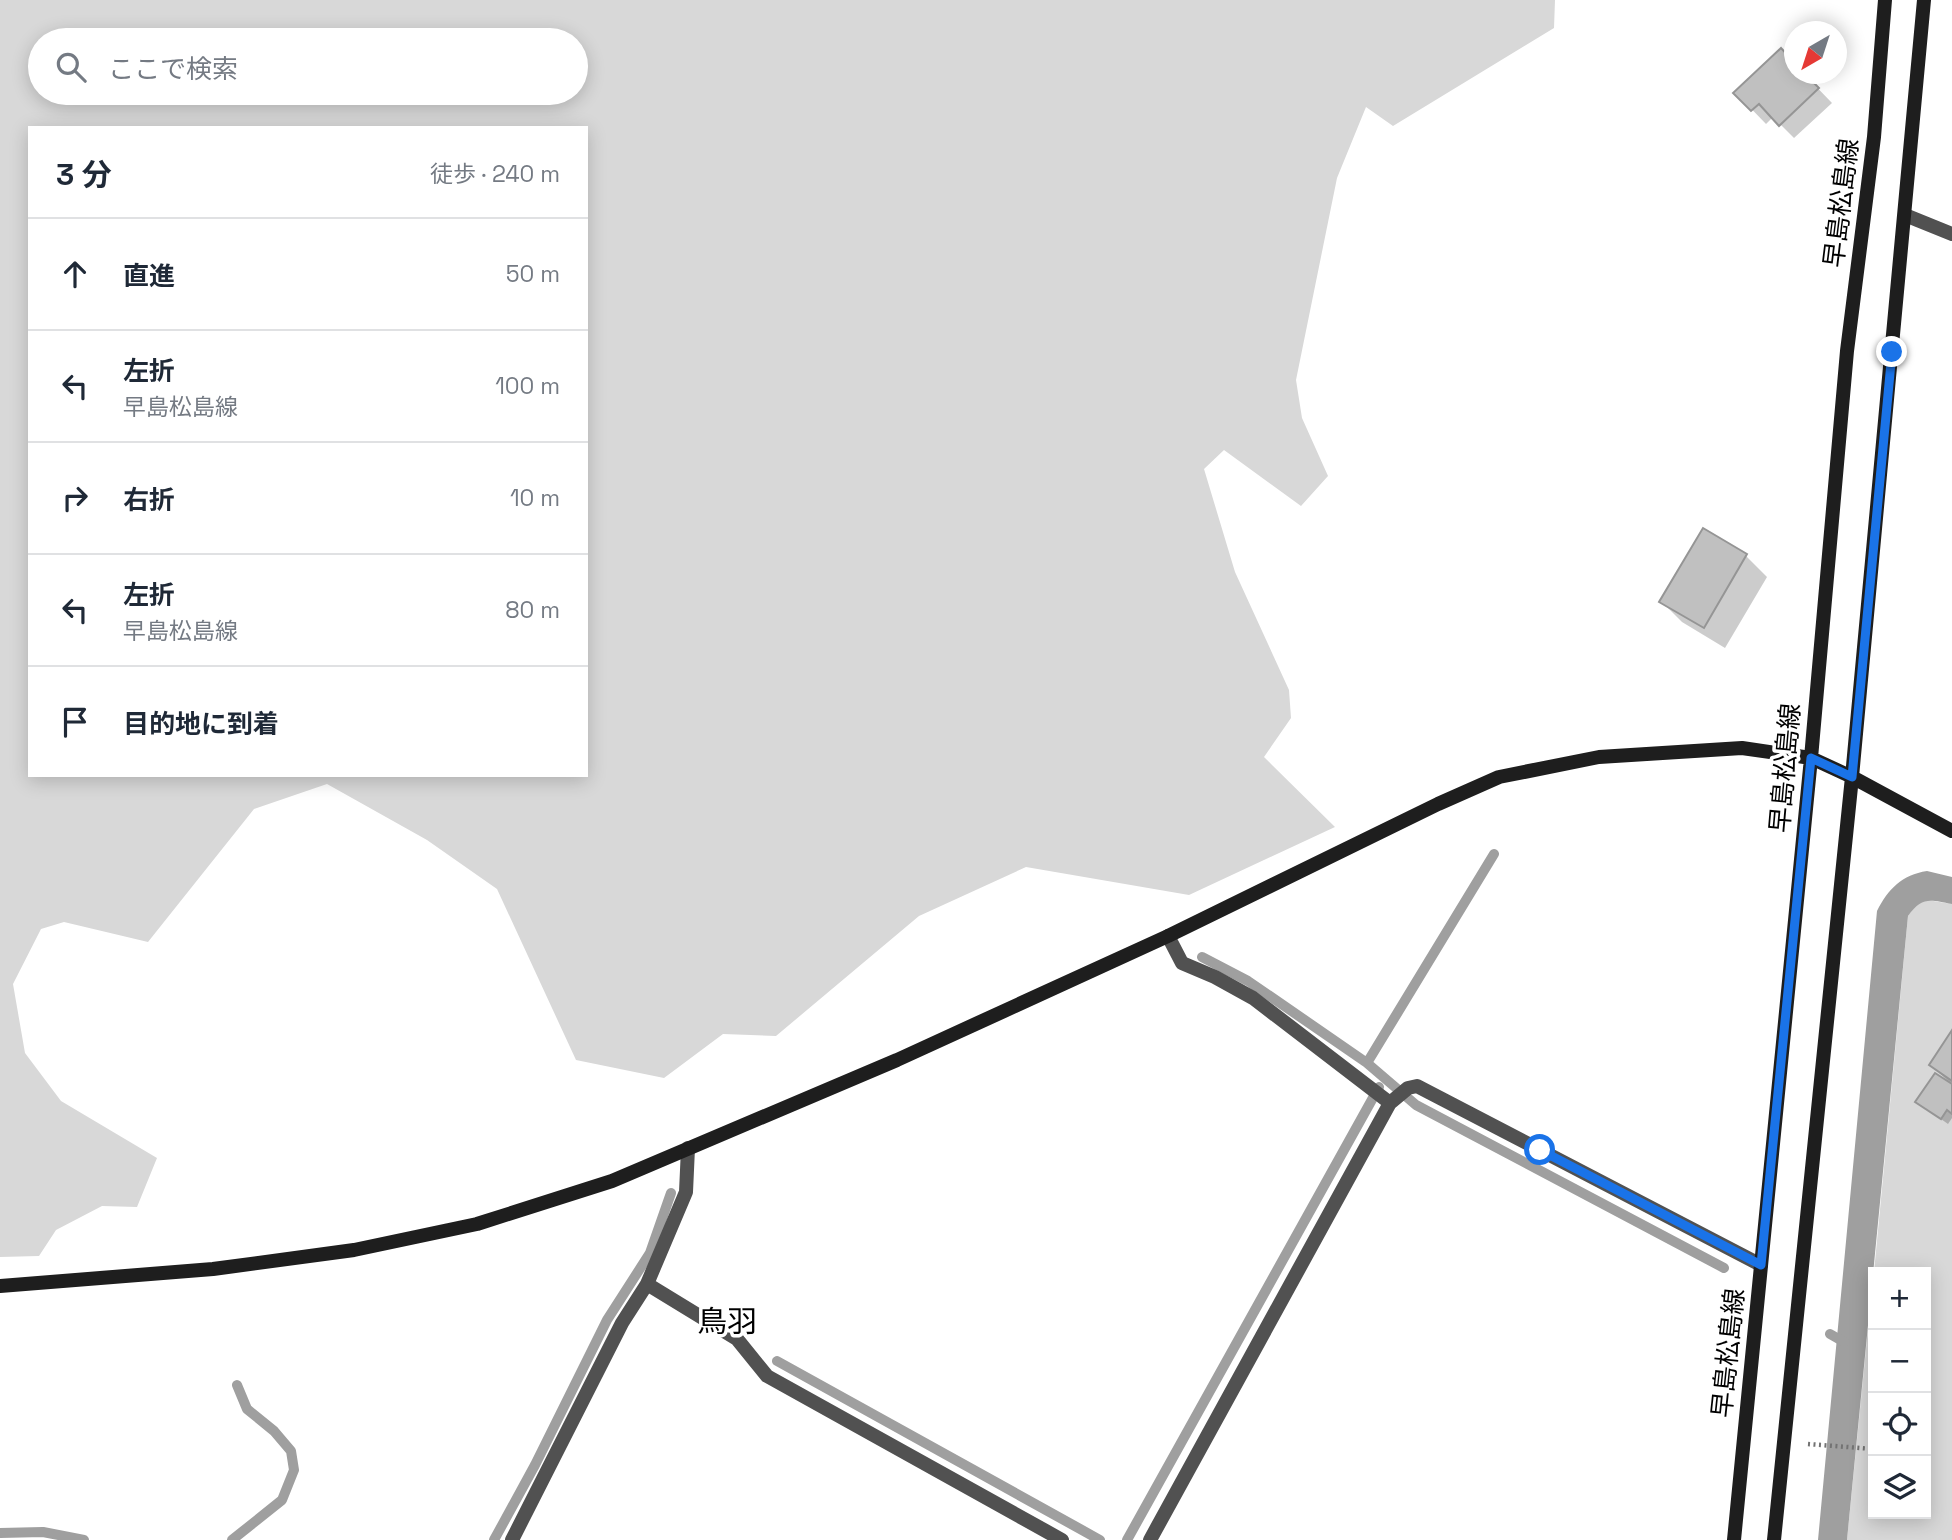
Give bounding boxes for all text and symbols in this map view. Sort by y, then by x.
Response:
north arrow [1784,21,1847,84]
search box [28,28,588,105]
icon: search [52,48,90,86]
text: ここで検索 [108,52,238,86]
street label: 早島松島線 [1816,136,1866,270]
text: 3 分 [56,155,112,194]
text: 徒歩 · 240 m [430,159,560,189]
icon: ahead [56,255,94,293]
text: 直進 [123,259,175,293]
text: 50 m [506,259,560,289]
route end [1876,336,1907,367]
text: 左折 [123,354,175,388]
icon: left [56,367,94,405]
text: 100 m [495,371,560,401]
text: 早島松島線 [123,392,238,422]
icon: right [56,479,94,517]
text: 右折 [123,483,175,517]
text: 10 m [510,483,560,513]
text: 左折 [123,578,175,612]
icon: left [56,591,94,629]
text: 80 m [505,595,560,625]
text: 早島松島線 [123,616,238,646]
street label: 早島松島線 [1762,702,1808,834]
icon: arrive [56,703,94,741]
text: 目的地に到着 [123,707,279,741]
route start [1524,1134,1555,1165]
map controls [1868,1267,1931,1519]
button: + [1868,1267,1931,1330]
street label: 早島松島線 [1704,1287,1752,1419]
district label: 鳥羽 [697,1302,757,1341]
button: − [1868,1330,1931,1393]
button: locate [1868,1393,1931,1456]
button: layers [1868,1456,1931,1519]

